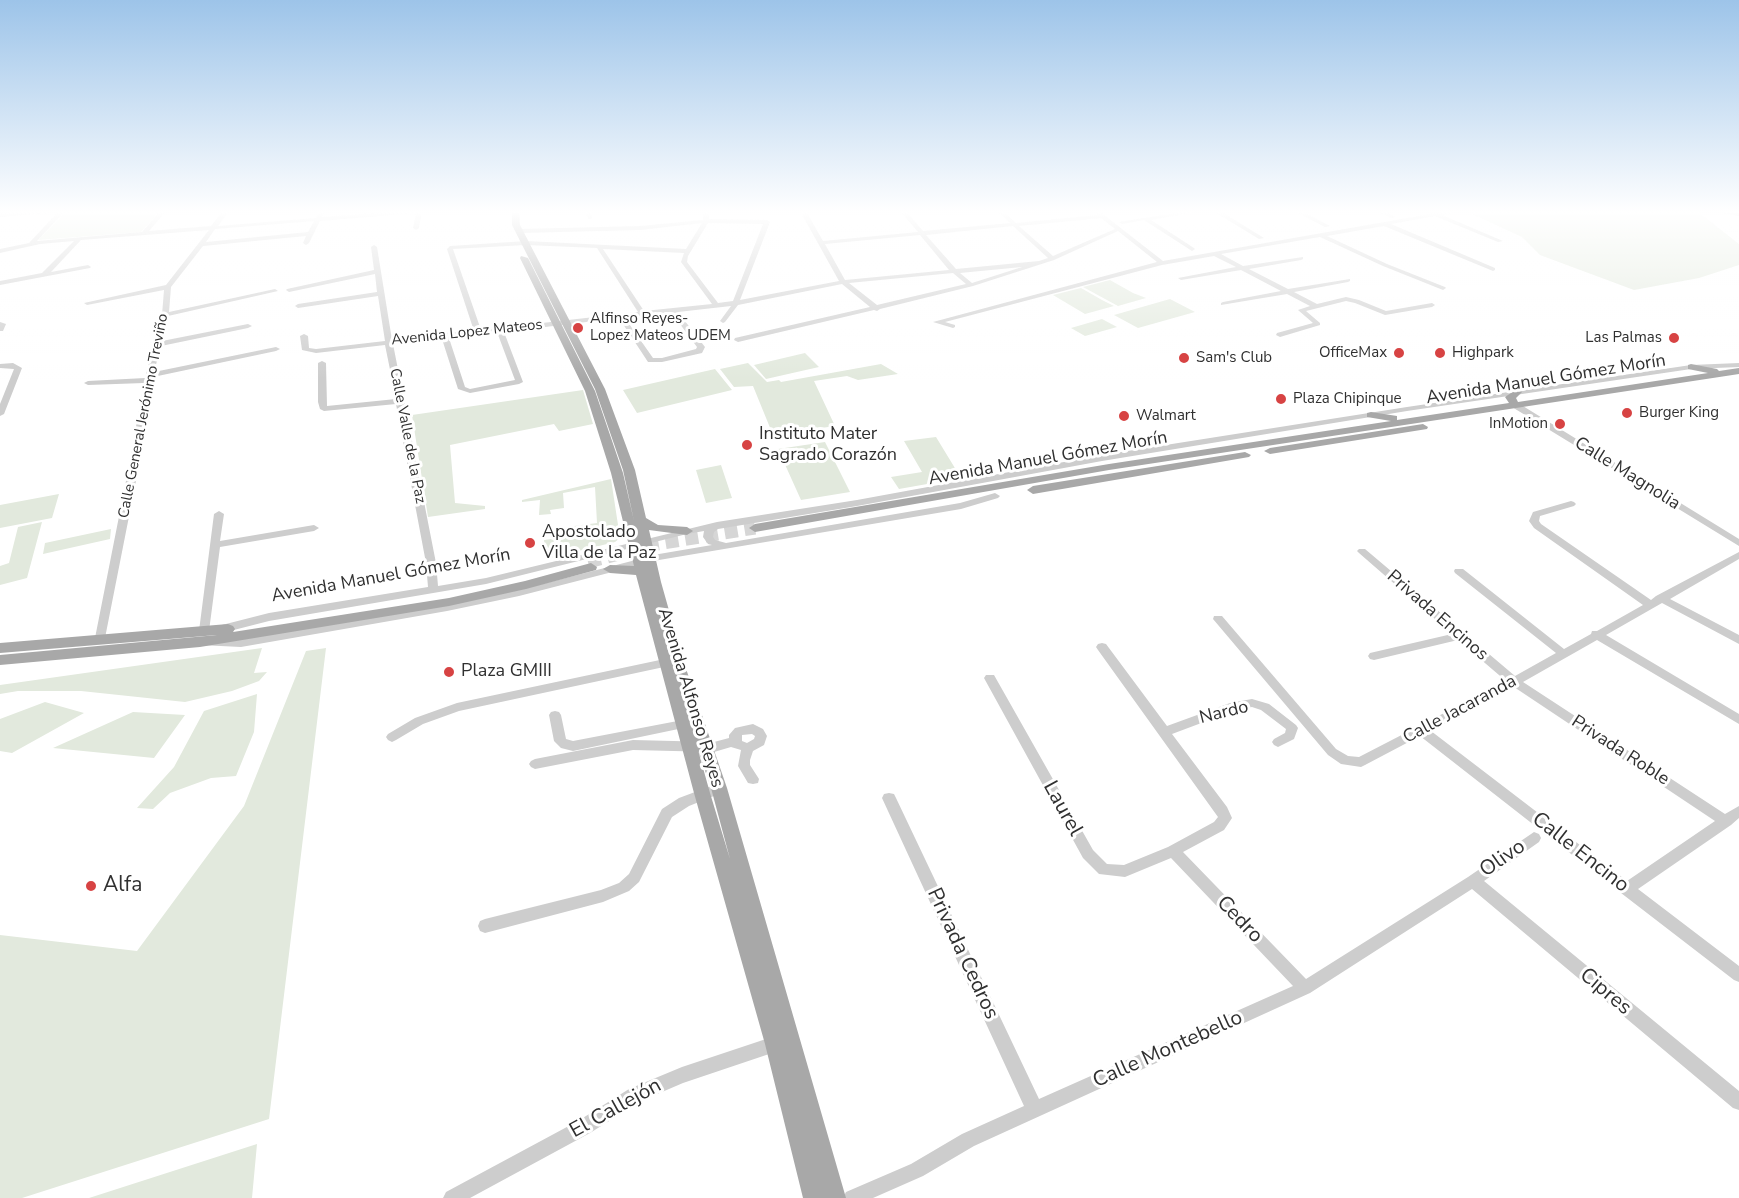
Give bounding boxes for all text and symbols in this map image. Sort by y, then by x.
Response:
place label: Alfinso Reyes- Lopez Mateos UDEM [590,310,731,345]
street label: Calle General Jerónimo Treviño [115,312,173,520]
street label: Avenida Lopez Mateos [390,316,544,350]
marker: Alfinso Reyes- Lopez Mateos UDEM [571,321,585,335]
place label: Las Palmas [1585,329,1662,347]
marker: Las Palmas [1667,331,1681,345]
place label: OfficeMax [1319,344,1387,362]
place label: Highpark [1452,344,1514,362]
marker: OfficeMax [1392,346,1406,360]
marker: Highpark [1433,346,1447,360]
place label: Sam's Club [1196,349,1272,367]
street label: Avenida Manuel Gómez Morín [1425,350,1667,410]
marker: Sam's Club [1177,351,1191,365]
street label: Calle Valle de la Paz [385,367,429,505]
place label: Plaza Chipinque [1293,390,1402,408]
marker: Plaza Chipinque [1274,392,1288,406]
place label: Burger King [1639,404,1719,422]
marker: Burger King [1620,406,1634,420]
place label: Walmart [1136,407,1196,425]
marker: Walmart [1117,409,1131,423]
place label: InMotion [1489,415,1548,433]
marker: InMotion [1553,417,1567,431]
place label: Instituto Mater Sagrado Corazón [759,424,897,466]
street label: Avenida Manuel Gómez Morín [927,427,1169,491]
street label: Calle Magnolia [1570,433,1684,515]
marker: Instituto Mater Sagrado Corazón [740,438,754,452]
place label: Apostolado Villa de la Paz [542,522,656,564]
marker: Apostolado Villa de la Paz [523,536,537,550]
street label: Avenida Manuel Gómez Morín [270,544,512,608]
street label: Privada Encinos [1382,566,1492,666]
street label: Avenida Alfonso Reyes [652,606,728,790]
place label: Plaza GMIII [461,661,552,683]
marker: Plaza GMIII [442,665,456,679]
street label: Calle Jacaranda [1400,671,1520,749]
street label: Nardo [1197,697,1251,729]
street label: Privada Roble [1567,711,1673,791]
street label: Laurel [1037,777,1087,841]
street label: Calle Encino [1526,807,1634,899]
street label: Olivo [1475,834,1531,884]
place label: Alfa [103,873,142,899]
marker: Alfa [84,879,98,893]
street label: Privada Cedros [921,884,1003,1024]
street label: Cedro [1211,891,1267,949]
street label: Cipres [1574,963,1636,1021]
street label: Calle Montebello [1089,1006,1247,1094]
street label: El Callejón [566,1074,666,1144]

